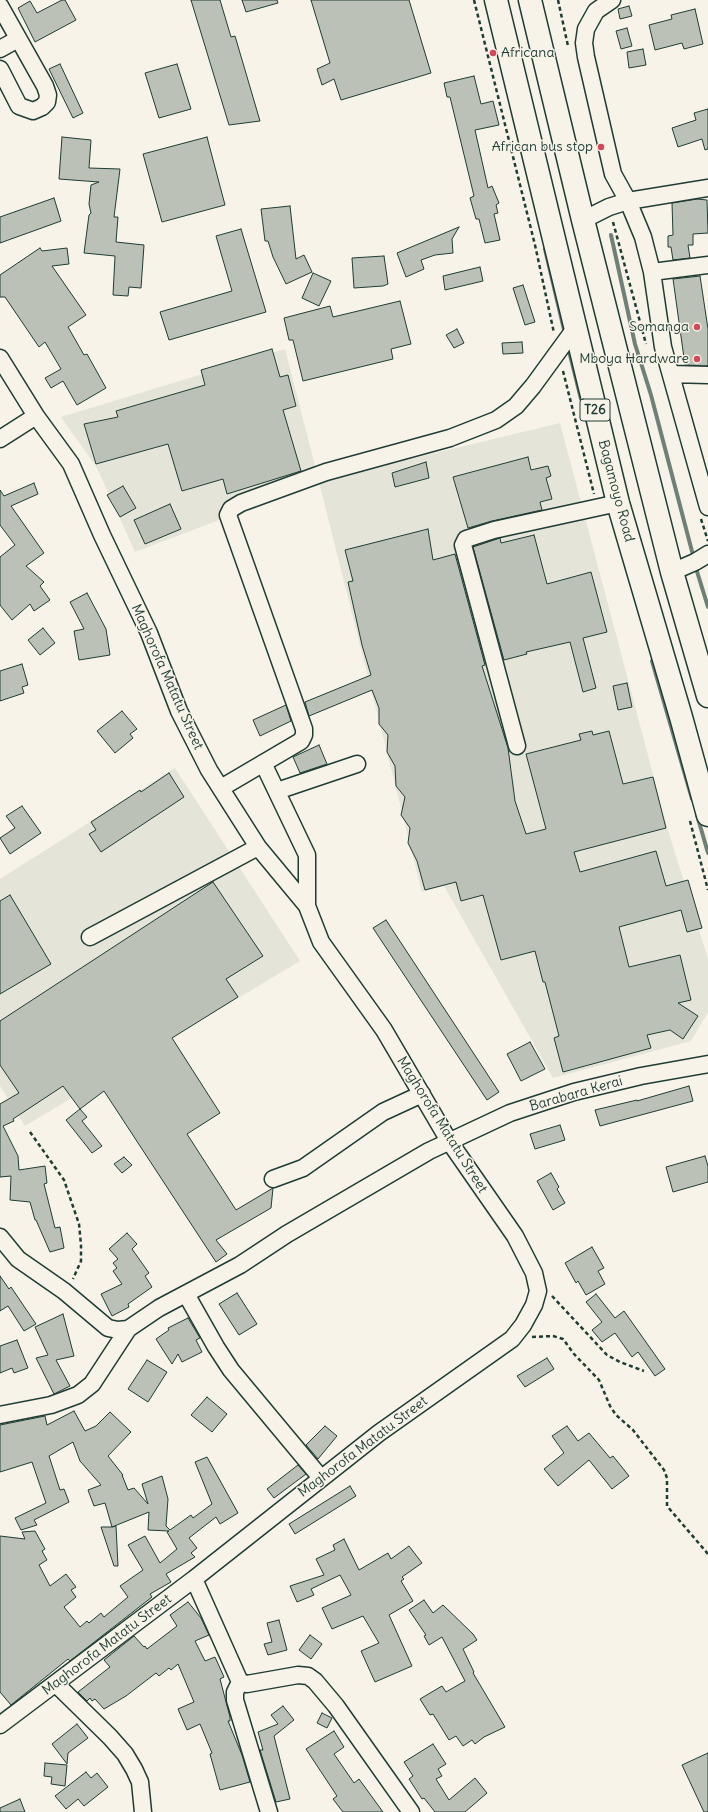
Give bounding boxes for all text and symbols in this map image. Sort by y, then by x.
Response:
place label: Africana [501,45,554,61]
marker: Africana [488,48,498,58]
place label: African bus stop [492,139,593,155]
marker: African bus stop [596,142,606,152]
place label: Somanga [629,319,689,335]
marker: Somanga [692,322,702,332]
place label: Mboya Hardware [579,351,689,367]
marker: Mboya Hardware [692,354,702,364]
road number: T26 [580,399,610,421]
street label: Bagamoyo Road [594,438,638,544]
street label: Maghorofa Matatu Street [127,602,207,752]
street label: Maghorofa Matatu Street [393,1054,491,1196]
street label: Barabara Kerai [528,1073,624,1115]
street label: Maghorofa Matatu Street [295,1393,431,1501]
street label: Maghorofa Matatu Street [39,1591,175,1699]

